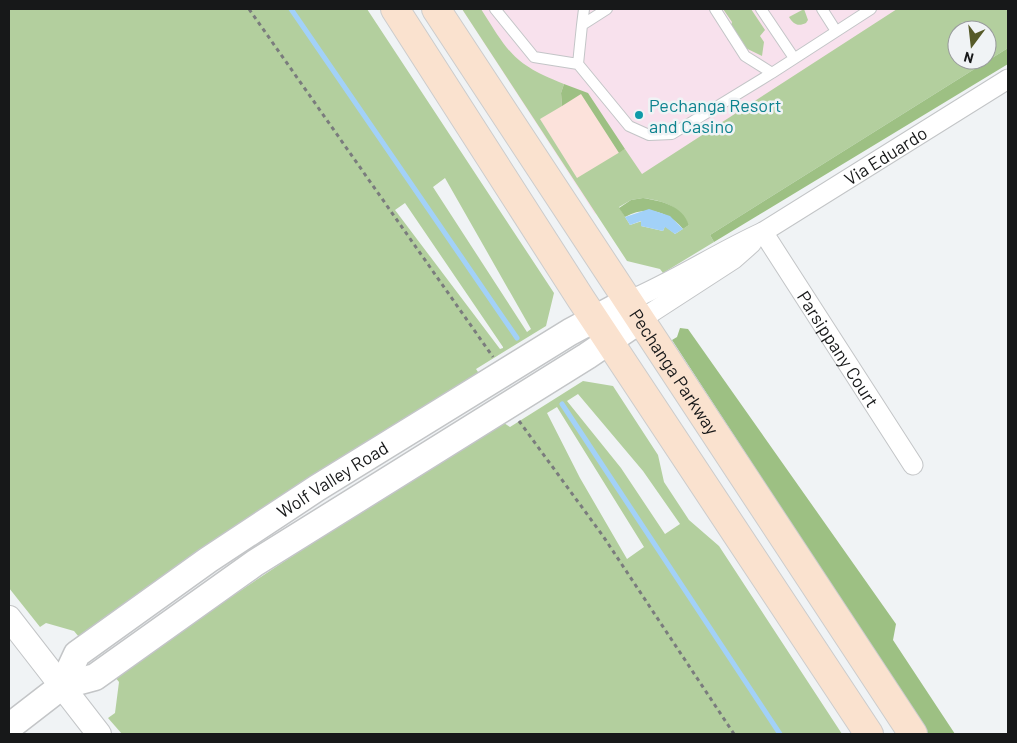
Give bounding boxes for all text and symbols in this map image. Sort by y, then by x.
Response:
north arrow [947,20,997,70]
text: N [962,49,975,67]
place label: Pechanga Resort and Casino [649,94,782,137]
marker: Pechanga Resort and Casino [633,109,645,121]
street label: Via Eduardo [840,121,931,190]
street label: Parsippany Court [793,287,884,411]
street label: Pechanga Parkway [625,305,724,439]
street label: Wolf Valley Road [273,436,392,522]

